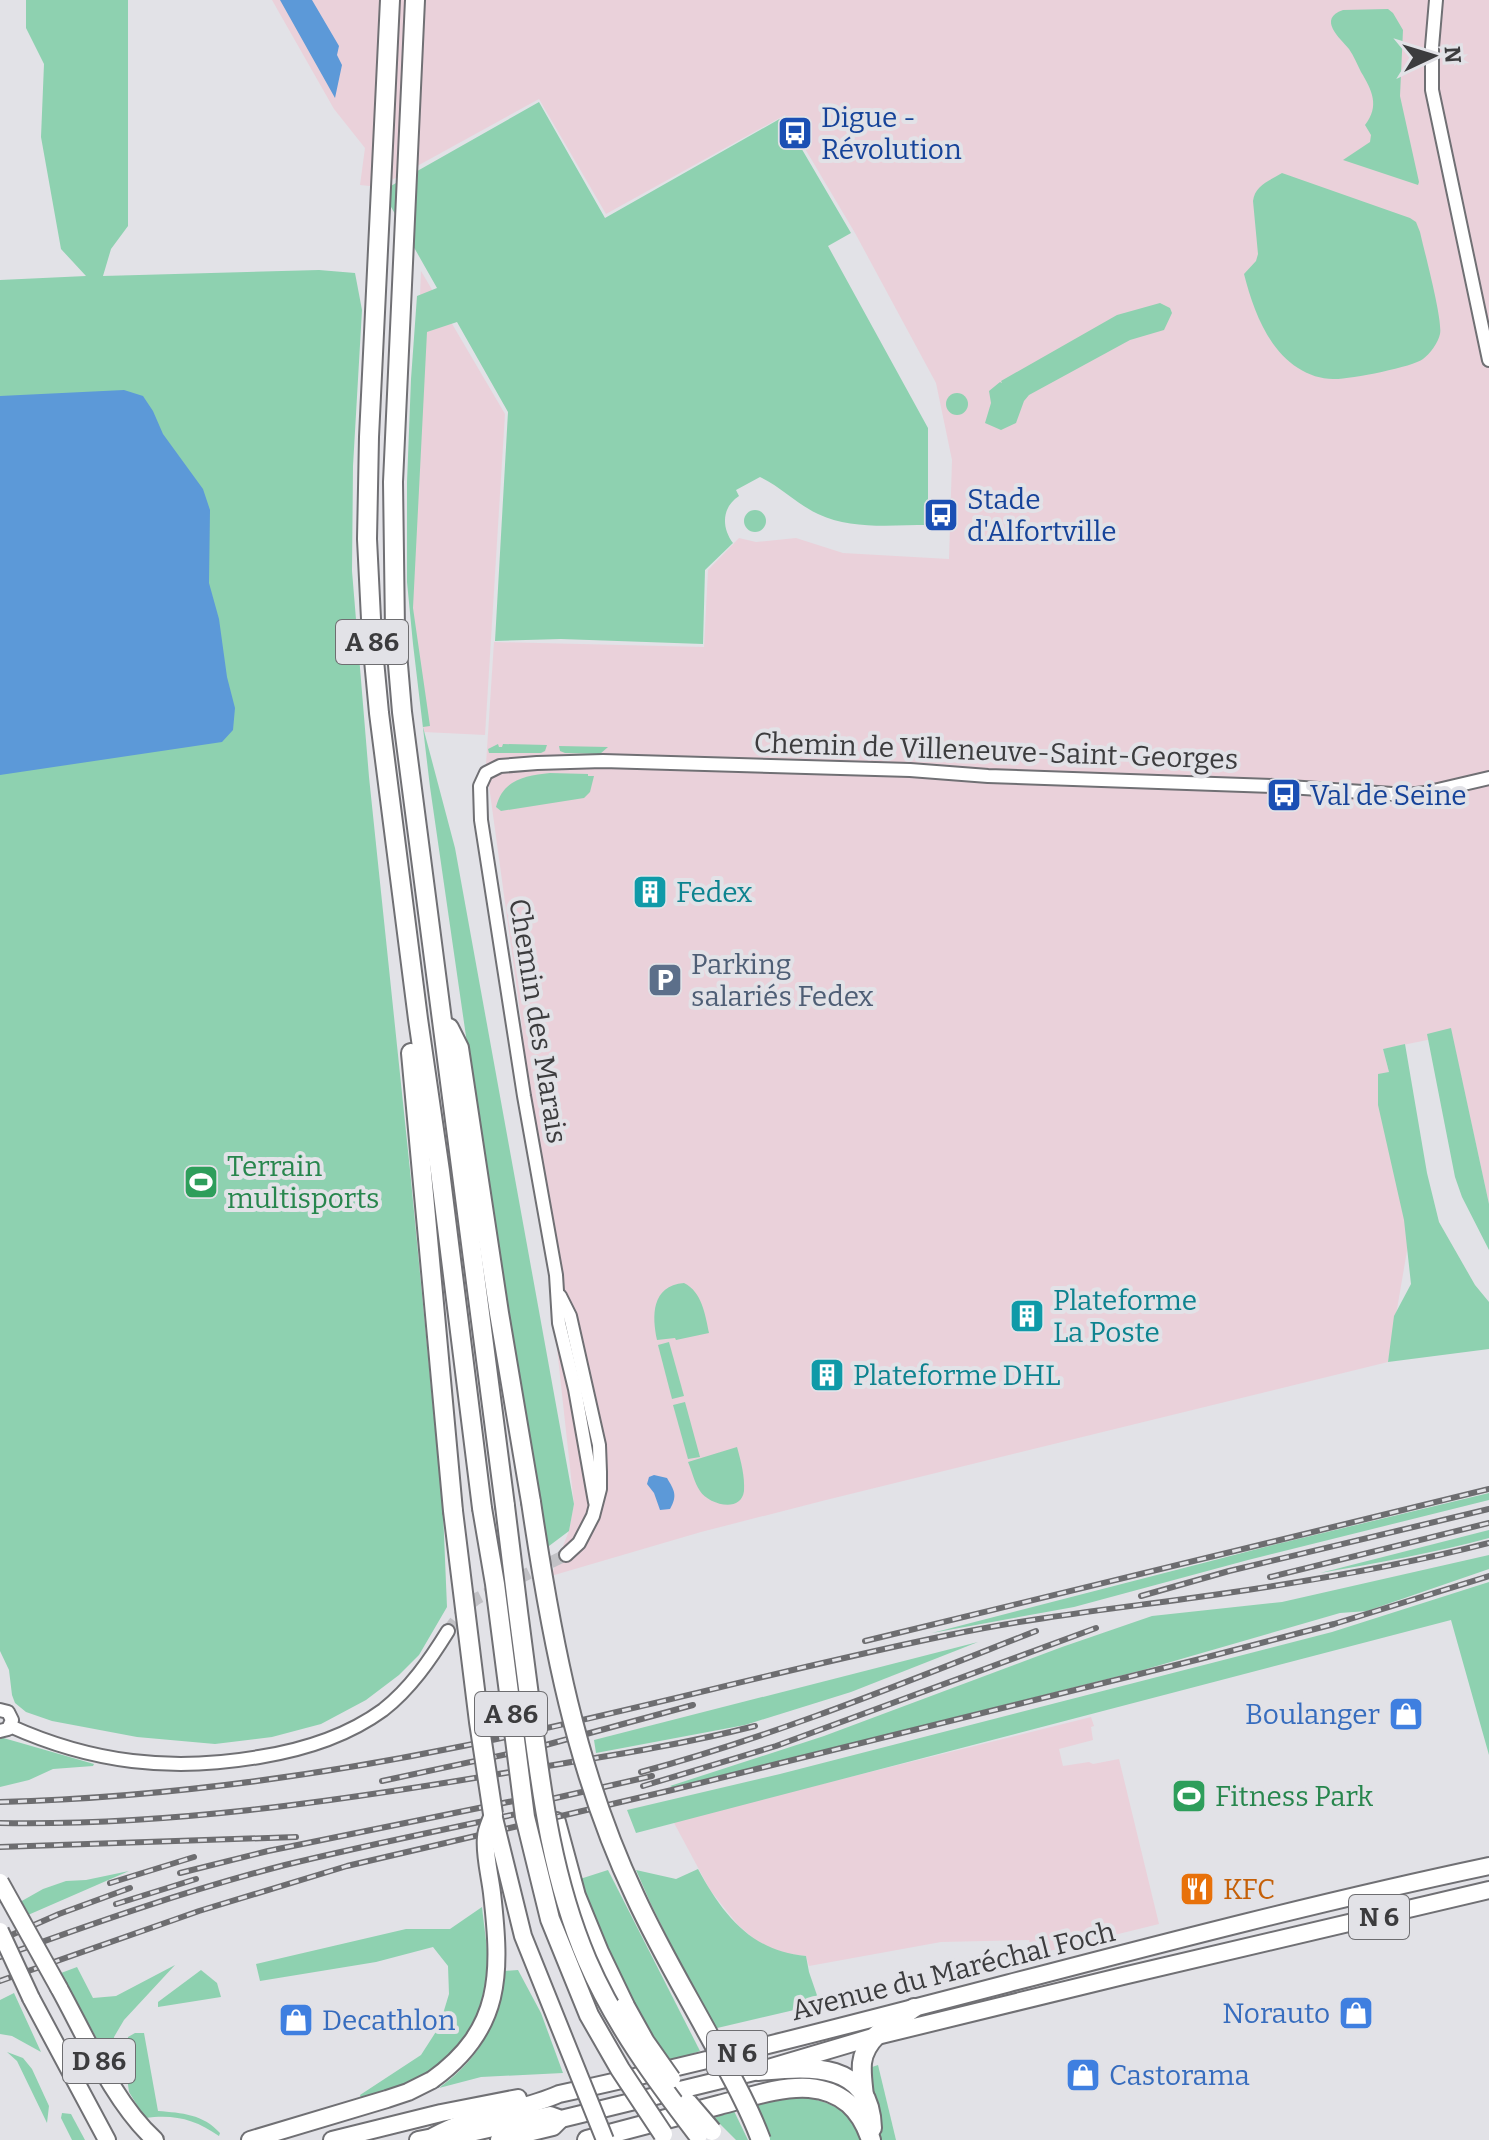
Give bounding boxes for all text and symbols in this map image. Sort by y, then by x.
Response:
north arrow [1393,16,1473,96]
text: N [1438,45,1467,64]
place label: Digue - Révolution [821,101,962,166]
bus stop icon: Digue - Révolution [776,114,814,152]
place label: Stade d'Alfortville [967,483,1117,548]
bus stop icon: Stade d'Alfortville [922,496,960,534]
road number: A 86 [336,620,408,664]
street label: Chemin de Villeneuve-Saint-Georges [753,726,1239,776]
bus stop icon: Val de Seine [1265,776,1303,814]
place label: Val de Seine [1310,779,1467,812]
building icon: Fedex [631,873,669,911]
place label: Fedex [676,876,753,909]
street label: Chemin des Marais [502,896,574,1146]
place label: Parking salariés Fedex [691,948,874,1013]
parking icon: Parking salariés Fedex [646,961,684,999]
place label: Terrain multisports [227,1150,379,1215]
sports icon: Terrain multisports [182,1163,220,1201]
place label: Plateforme La Poste [1053,1284,1197,1349]
building icon: Plateforme La Poste [1008,1297,1046,1335]
building icon: Plateforme DHL [808,1356,846,1394]
place label: Plateforme DHL [853,1359,1060,1392]
road number: A 86 [475,1692,547,1736]
shop icon: Boulanger [1387,1695,1425,1733]
place label: Boulanger [1245,1698,1380,1731]
sports icon: Fitness Park [1170,1777,1208,1815]
place label: Fitness Park [1215,1780,1373,1813]
restaurant icon: KFC [1178,1870,1216,1908]
place label: KFC [1223,1873,1275,1906]
road number: N 6 [1349,1895,1409,1939]
street label: Avenue du Maréchal Foch [788,1915,1118,2027]
shop icon: Norauto [1337,1994,1375,2032]
place label: Norauto [1222,1997,1330,2030]
shop icon: Decathlon [277,2001,315,2039]
place label: Decathlon [322,2004,456,2037]
road number: N 6 [707,2031,767,2075]
road number: D 86 [63,2039,135,2083]
shop icon: Castorama [1064,2056,1102,2094]
place label: Castorama [1109,2059,1250,2092]

